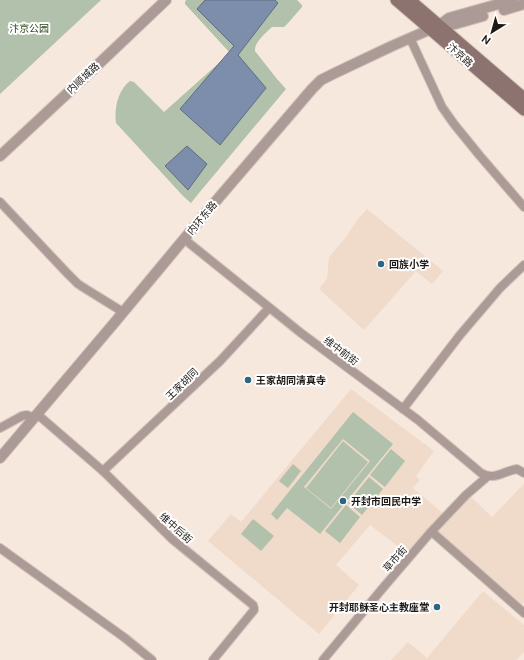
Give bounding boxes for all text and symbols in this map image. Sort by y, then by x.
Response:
north arrow [472,12,512,52]
park label: 汴京公园 [9,23,49,34]
text: N [479,33,493,47]
street label: 汴京路 [445,41,475,69]
street label: 内顺城路 [65,60,101,96]
street label: 内环东路 [185,199,219,237]
marker: 回族小学 [376,259,386,269]
place label: 回族小学 [389,259,429,270]
street label: 维中前街 [322,335,360,367]
street label: 王家胡同 [164,366,200,402]
marker: 王家胡同清真寺 [243,375,253,385]
place label: 王家胡同清真寺 [256,375,326,386]
place label: 开封市回民中学 [351,495,421,507]
marker: 开封市回民中学 [338,496,348,506]
street label: 维中后街 [157,511,195,545]
street label: 草市街 [381,544,409,574]
place label: 开封耶稣圣心主教座堂 [329,601,429,613]
marker: 开封耶稣圣心主教座堂 [432,602,442,612]

